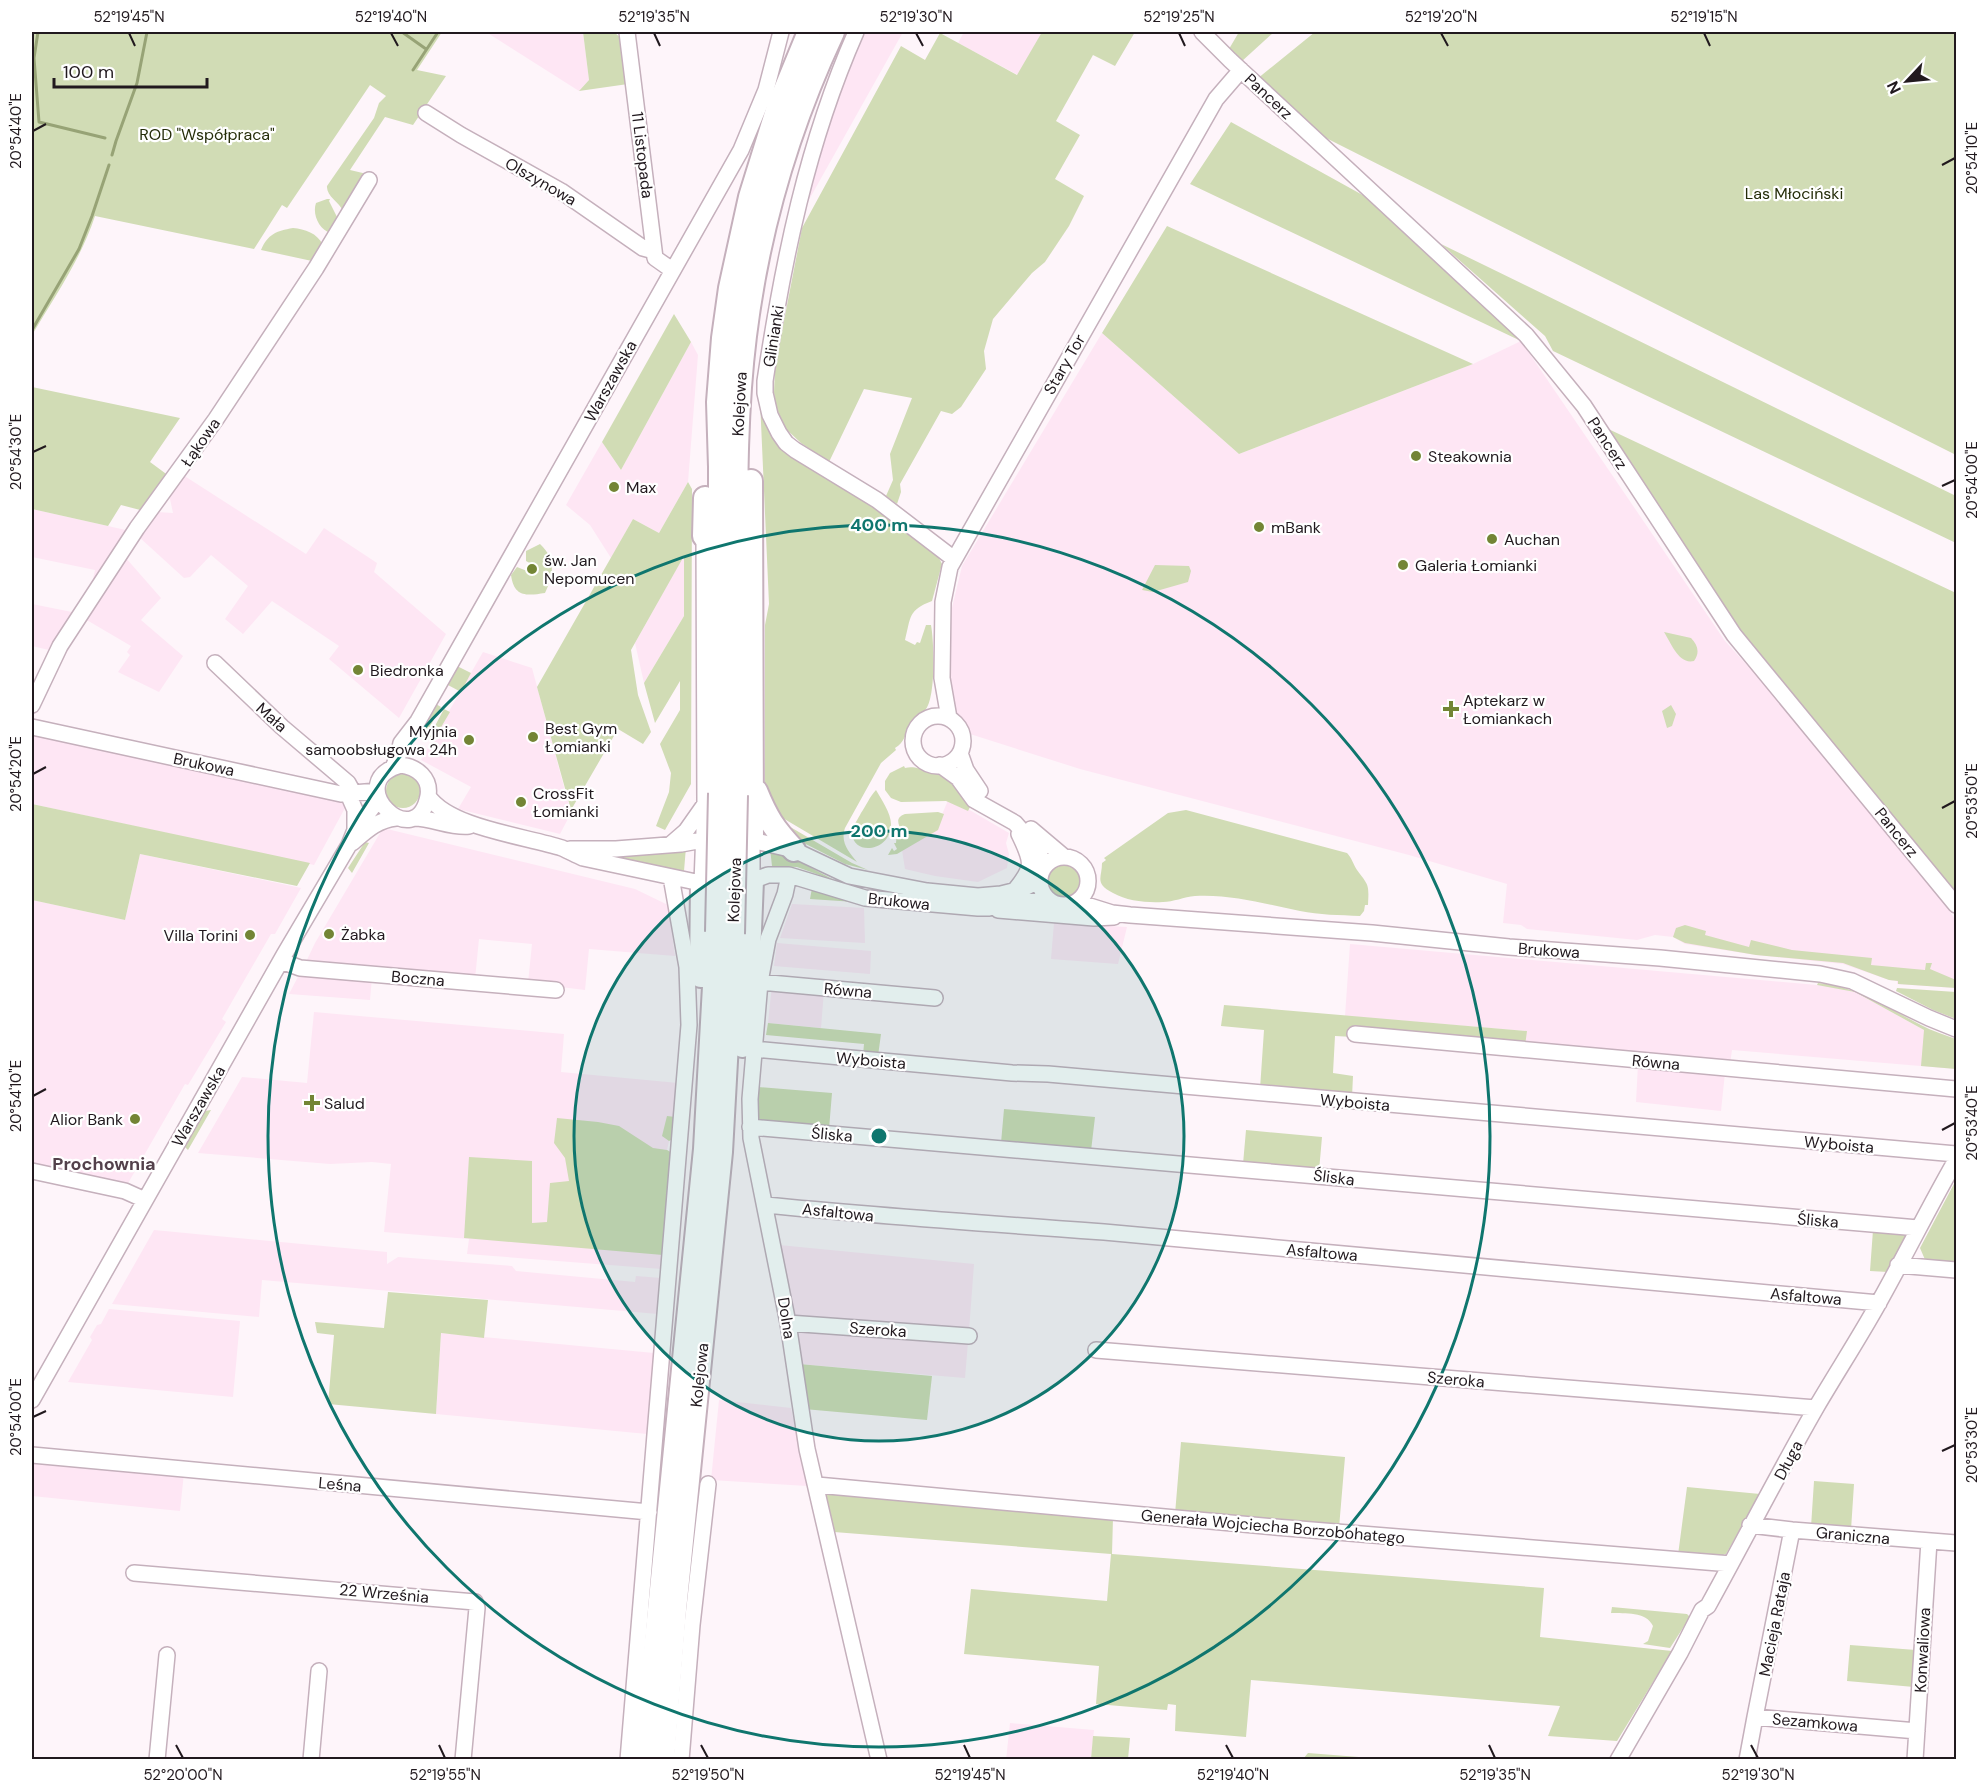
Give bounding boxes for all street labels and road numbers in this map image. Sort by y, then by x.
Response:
street label: Pancerz [1240,69,1297,124]
street label: 11 Listopada [627,111,658,200]
street label: Olszynowa [501,153,580,210]
street label: Glinianki [758,304,789,369]
street label: Stary Tor [1039,330,1090,398]
street label: Warszawska [579,337,641,426]
street label: Kolejowa [727,371,752,437]
street label: Pancerz [1583,413,1632,473]
street label: Łąkowa [176,414,225,471]
street label: Mała [252,698,292,737]
street label: Brukowa [171,748,236,781]
street label: Pancerz [1870,803,1923,862]
street label: Kolejowa [723,857,746,923]
street label: Brukowa [867,888,931,915]
street label: Brukowa [1517,938,1581,963]
street label: Boczna [390,966,446,991]
street label: Równa [823,978,873,1003]
street label: Wyboista [835,1047,907,1074]
street label: Równa [1631,1050,1681,1075]
street label: Warszawska [167,1062,230,1151]
street label: Wyboista [1319,1089,1391,1116]
street label: Śliska [810,1122,854,1147]
street label: Wyboista [1803,1131,1875,1158]
street label: Śliska [1312,1165,1356,1190]
street label: Asfaltowa [801,1198,875,1227]
street label: Śliska [1796,1208,1840,1233]
street label: Asfaltowa [1285,1239,1359,1266]
street label: Asfaltowa [1769,1283,1843,1310]
street label: Dolna [773,1296,800,1340]
street label: Szeroka [849,1317,907,1342]
street label: Kolejowa [686,1342,713,1408]
street label: Szeroka [1426,1367,1486,1392]
street label: Długa [1769,1437,1808,1484]
street label: Leśna [318,1472,362,1497]
street label: Generała Wojciecha Borzobohatego [1140,1504,1406,1548]
street label: Graniczna [1815,1522,1891,1549]
street label: Macieja Rataja [1754,1570,1795,1678]
street label: 22 Września [338,1579,430,1608]
street label: Konwaliowa [1910,1607,1935,1693]
street label: Sezamkowa [1771,1708,1859,1737]

